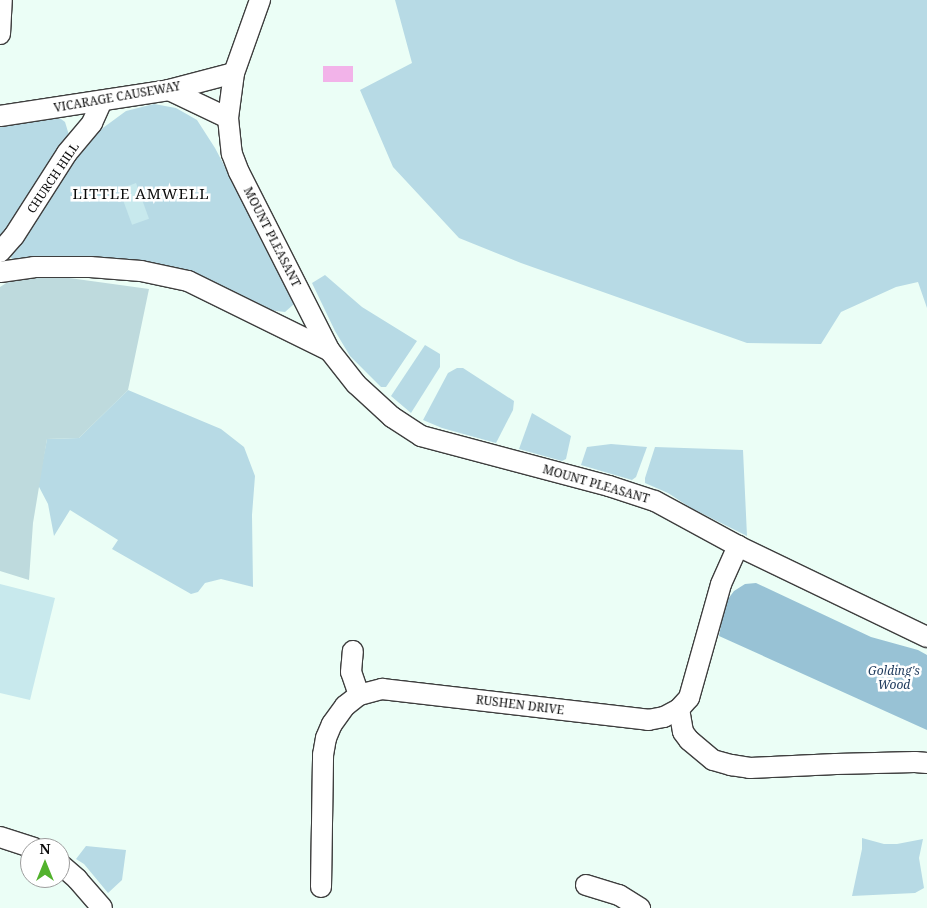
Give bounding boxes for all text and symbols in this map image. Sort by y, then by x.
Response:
street label: VICARAGE CAUSEWAY [53,79,181,115]
street label: CHURCH HILL [24,140,82,216]
district label: LITTLE AMWELL [71,185,211,203]
street label: MOUNT PLEASANT [241,185,303,289]
street label: MOUNT PLEASANT [541,462,651,506]
park label: Golding's Wood [868,664,920,692]
street label: RUSHEN DRIVE [475,692,565,718]
north arrow [20,838,70,888]
text: N [39,839,51,858]

